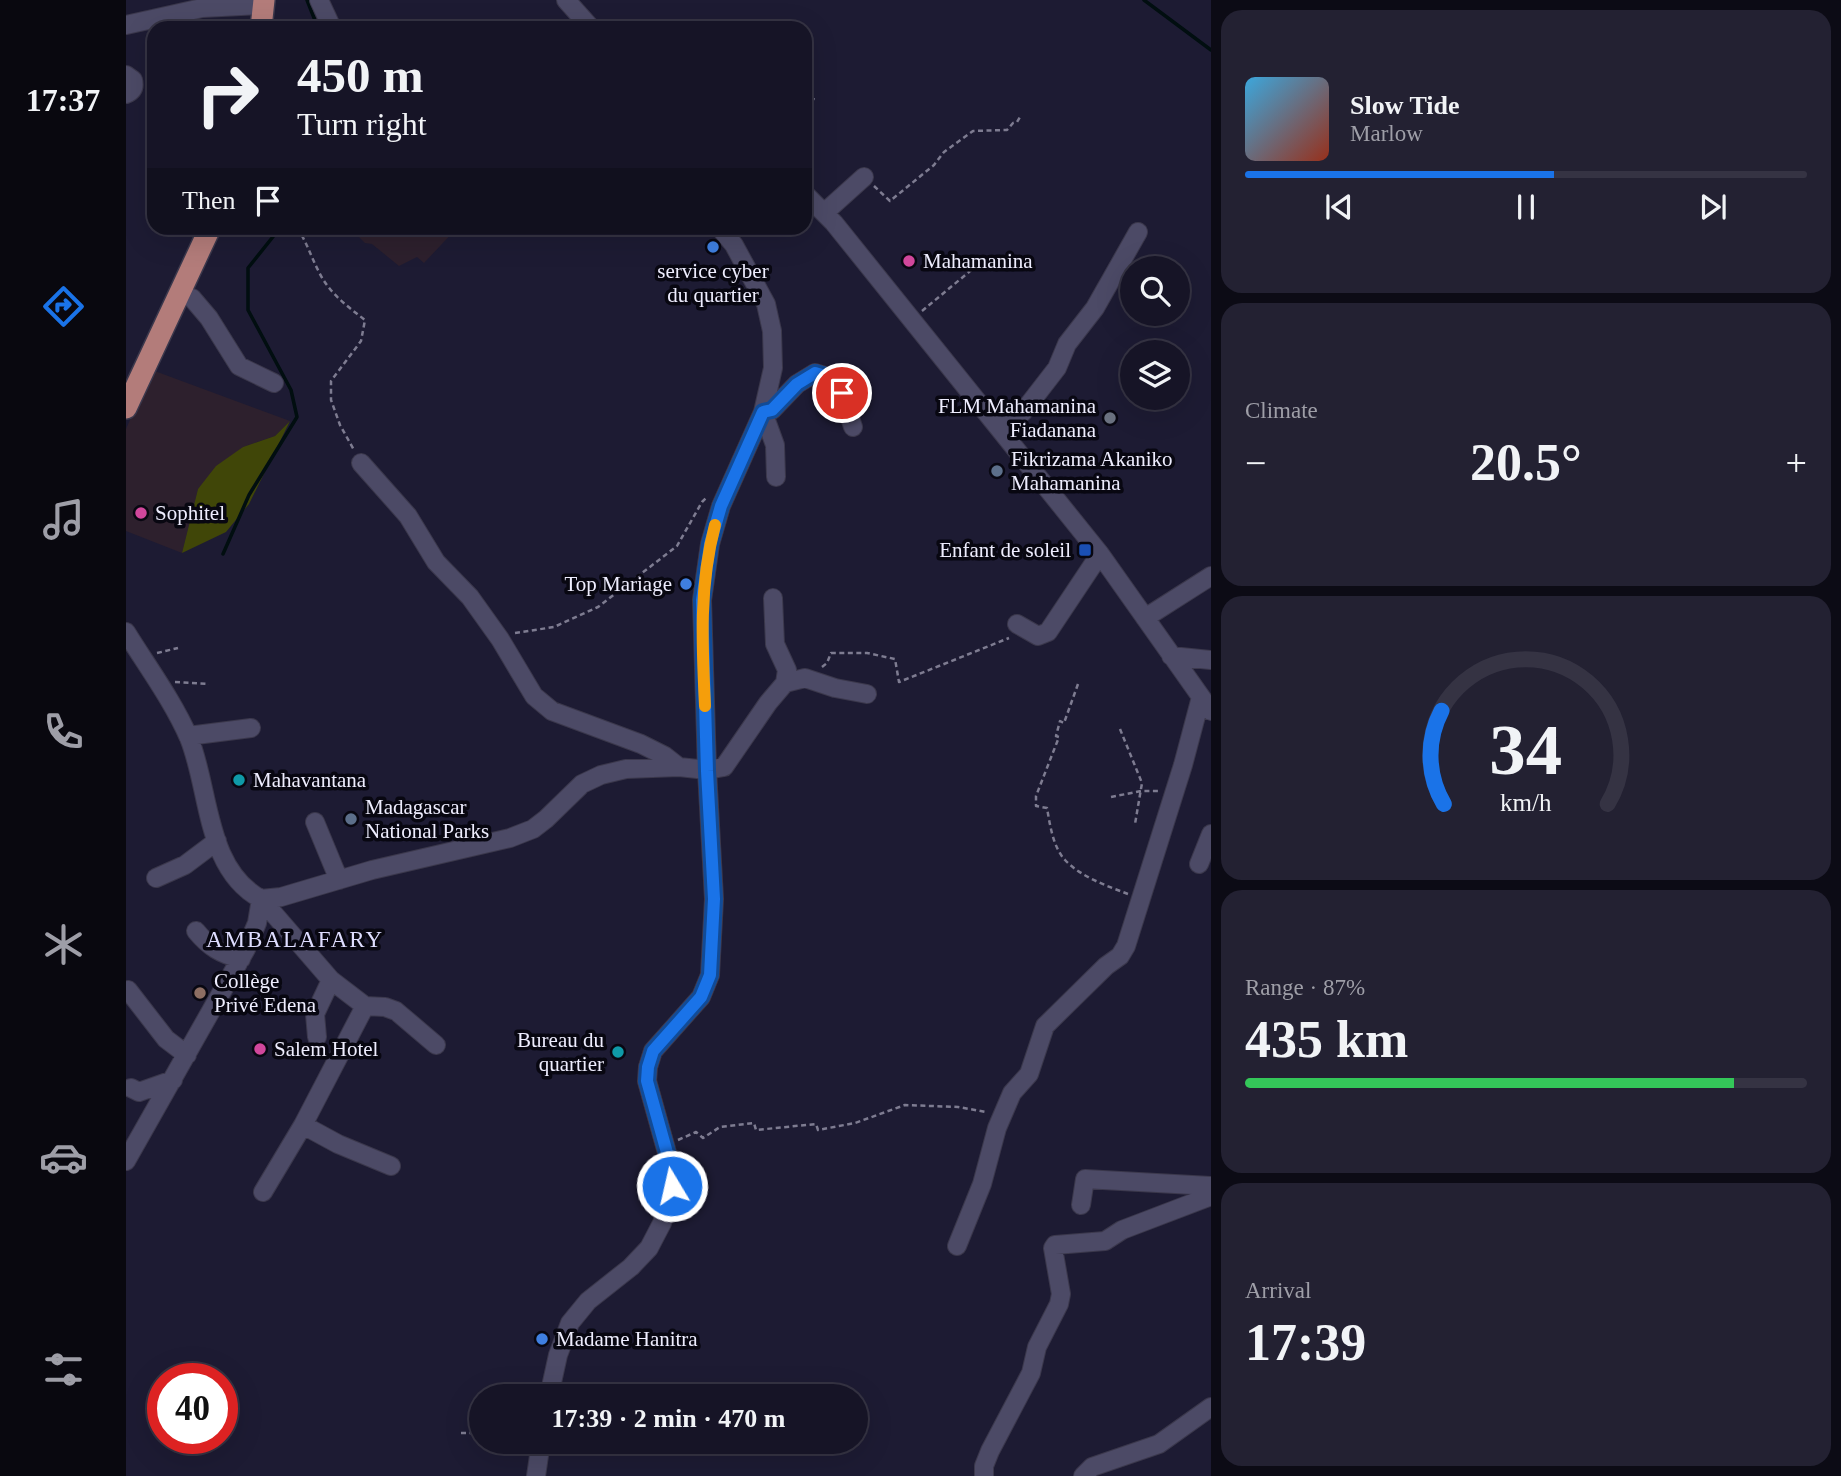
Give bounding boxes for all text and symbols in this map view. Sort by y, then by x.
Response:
text: 450 m [297,48,424,103]
icon: right [182,49,273,140]
text: 17:37 [26,82,100,118]
text: Slow Tide [1350,91,1460,120]
text: Turn right [297,106,427,142]
text: Marlow [1350,121,1423,146]
icon: arrive [249,182,287,220]
text: Then [182,186,235,215]
icon: previous [1320,188,1358,226]
icon: pause [1507,188,1545,226]
icon: next [1694,188,1732,226]
marker: service cyber du quartier [705,239,721,255]
place label: Mahamanina [923,249,1033,273]
marker: Mahamanina [901,253,917,269]
map controls [1120,256,1190,410]
button: search [1120,256,1190,326]
place label: service cyber du quartier [657,259,769,307]
icon: directions [39,282,88,331]
button: layers [1120,340,1190,410]
pin [812,363,872,423]
icon: arrive [823,374,861,412]
place label: FLM Mahamanina Fiadanana [938,394,1097,442]
text: Climate [1245,398,1318,423]
marker: FLM Mahamanina Fiadanana [1102,410,1118,426]
text: 20.5° [1470,434,1582,491]
text: − [1245,442,1266,484]
text: + [1786,442,1807,484]
place label: Fikrizama Akaniko Mahamanina [1011,447,1173,495]
marker: Fikrizama Akaniko Mahamanina [989,463,1005,479]
icon: music [39,495,88,544]
place label: Sophitel [155,501,225,525]
marker: Sophitel [133,505,149,521]
place label: Enfant de soleil [939,538,1071,562]
marker: Enfant de soleil [1077,542,1093,558]
place label: Top Mariage [564,572,672,596]
marker: Top Mariage [678,576,694,592]
icon: phone [39,707,88,756]
text: 34 [1490,709,1562,790]
place label: Mahavantana [253,768,367,792]
marker: Mahavantana [231,772,247,788]
text: km/h [1500,789,1552,816]
place label: Madagascar National Parks [365,795,489,843]
marker: Madagascar National Parks [343,811,359,827]
icon: climate [39,920,88,969]
district label: AMBALAFARY [206,927,384,952]
place label: Collège Privé Edena [214,969,317,1017]
text: Range · 87% [1245,975,1365,1000]
marker: Collège Privé Edena [192,985,208,1001]
text: 435 km [1245,1011,1408,1068]
place label: Bureau du quartier [517,1028,604,1076]
place label: Salem Hotel [274,1037,379,1061]
marker: Salem Hotel [252,1041,268,1057]
marker: Bureau du quartier [610,1044,626,1060]
icon: car [39,1133,88,1182]
position arrow [635,1149,709,1223]
text: Arrival [1245,1278,1311,1303]
text: 17:39 [1245,1314,1366,1371]
place label: Madame Hanitra [556,1327,698,1351]
marker: Madame Hanitra [534,1331,550,1347]
icon: filters [39,1345,88,1394]
speed limit sign: 40 [147,1363,238,1454]
text: 17:39 · 2 min · 470 m [552,1404,786,1433]

